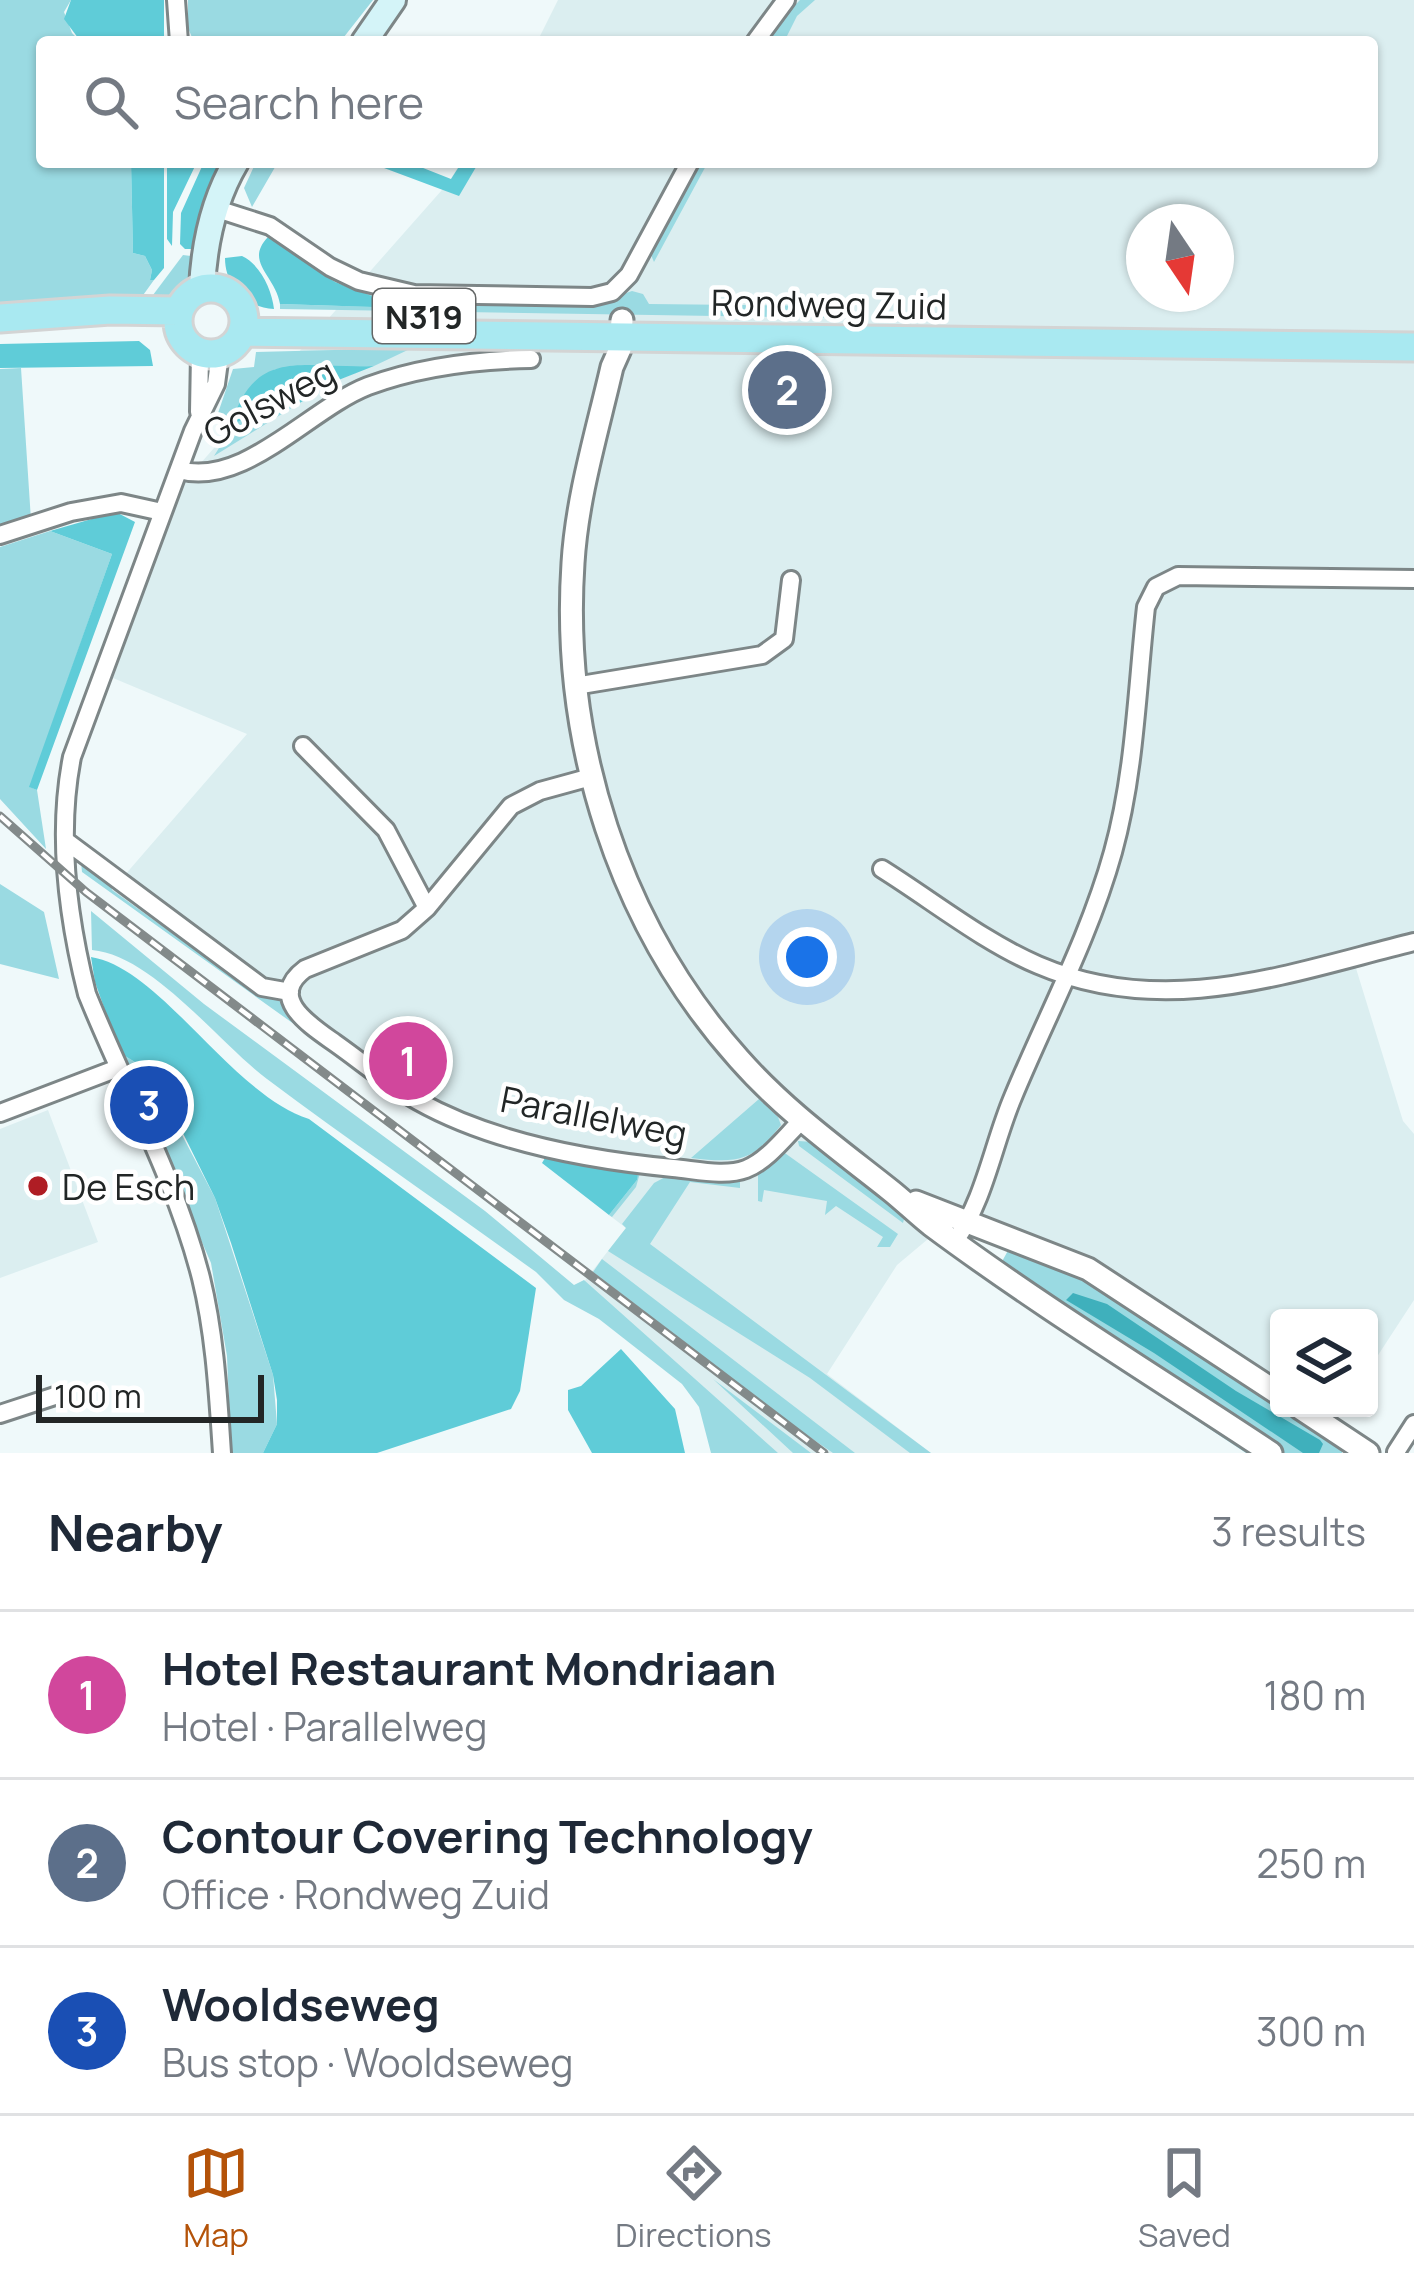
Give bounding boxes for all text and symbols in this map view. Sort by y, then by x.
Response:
search box [36,36,1378,168]
icon: search [78,69,144,135]
text: Search here [174,71,424,133]
north arrow [1126,204,1234,312]
street label: Rondweg Zuid [710,277,948,331]
road number: N319 [373,289,475,343]
pin: 2 [748,345,826,435]
street label: Golsweg [195,347,343,457]
your location [777,927,837,987]
pin: 1 [369,1016,447,1106]
pin: 3 [110,1060,188,1150]
street label: Parallelweg [497,1074,691,1158]
place label: De Esch [62,1162,195,1211]
marker: De Esch [25,1173,51,1199]
map controls [1270,1309,1378,1417]
button: layers [1270,1309,1378,1417]
scale bar [36,1369,264,1422]
text: 100 m [54,1373,142,1418]
text: Nearby [48,1497,223,1566]
text: 3 results [1211,1504,1366,1558]
text: Hotel Restaurant Mondriaan [162,1637,776,1699]
text: 1 [78,1668,96,1722]
text: 180 m [1263,1668,1366,1722]
text: Hotel · Parallelweg [162,1699,487,1753]
text: Contour Covering Technology [162,1805,813,1867]
text: 2 [75,1836,99,1890]
text: 250 m [1257,1836,1366,1890]
text: Office · Rondweg Zuid [162,1867,550,1921]
text: Wooldseweg [162,1973,440,2035]
text: 3 [76,2004,98,2058]
text: 300 m [1256,2004,1366,2058]
text: Bus stop · Wooldseweg [162,2035,573,2089]
tab: Map [183,2140,249,2257]
tab: Directions [615,2140,772,2257]
tab: Saved [1138,2140,1231,2257]

